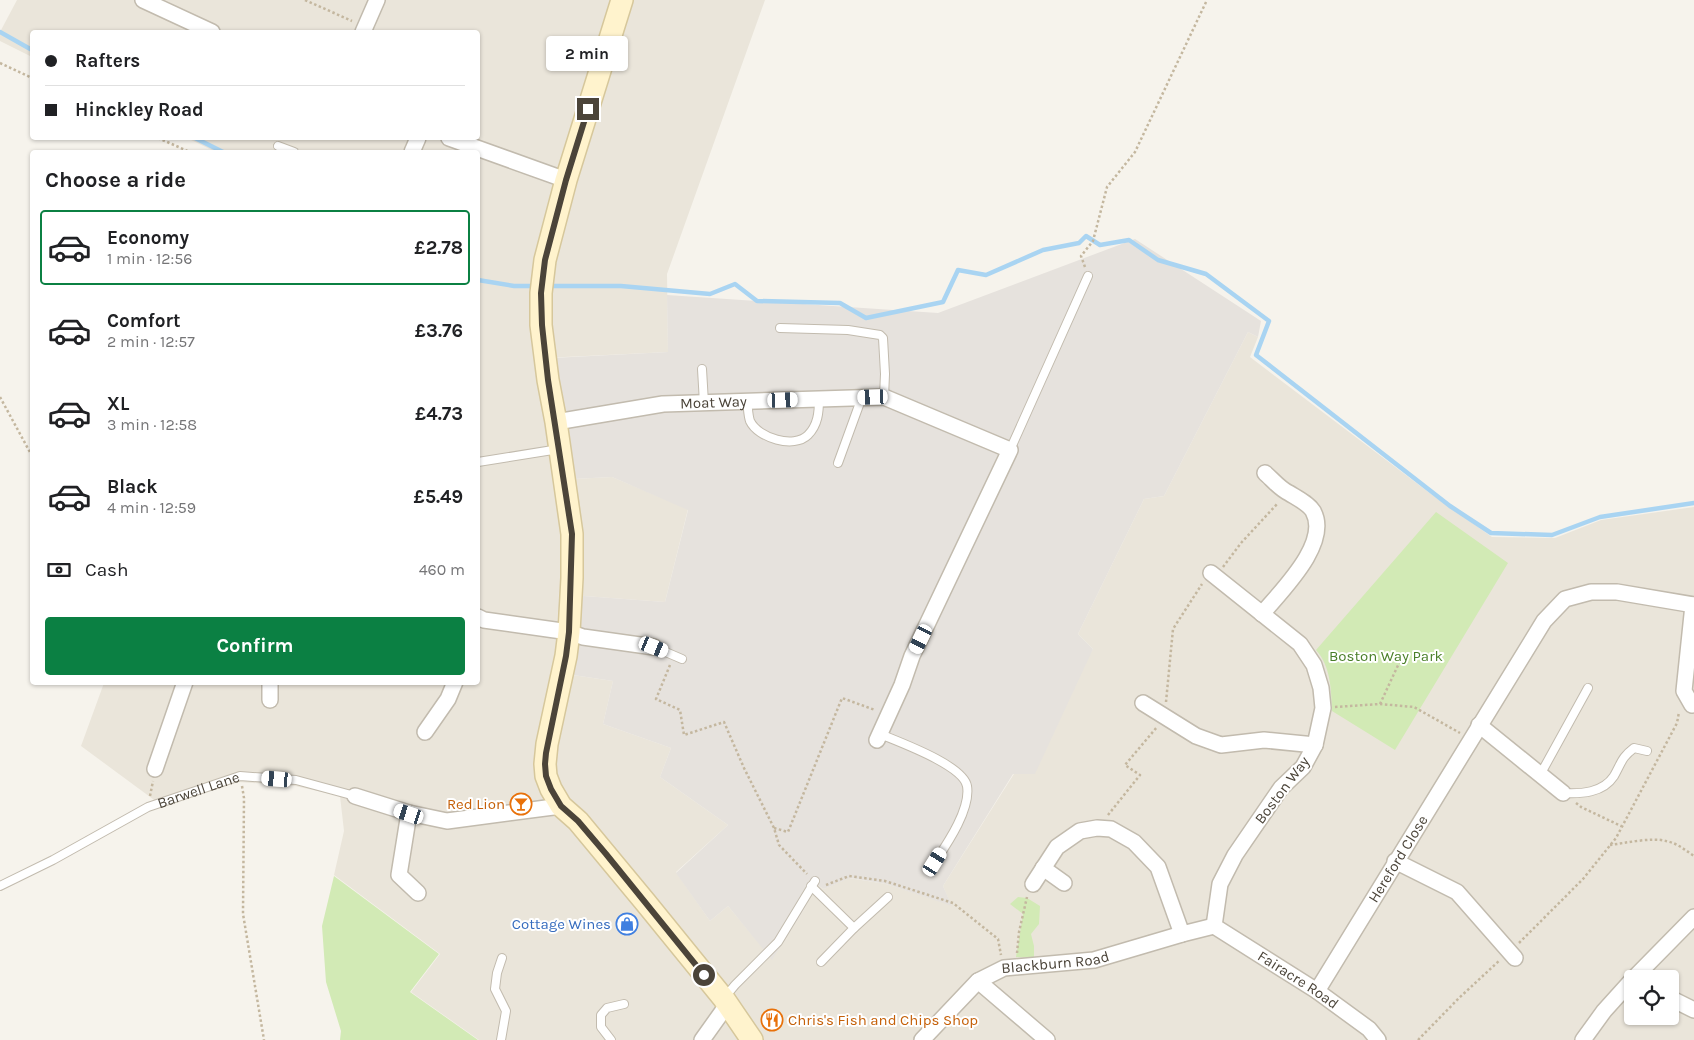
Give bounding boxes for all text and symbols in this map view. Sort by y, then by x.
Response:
callout: 2 min [547,36,629,72]
text: 2 min [565,44,609,63]
text: Rafters [75,50,140,72]
route end [577,98,599,120]
text: Hinckley Road [75,99,204,121]
text: Choose a ride [45,167,186,193]
icon: car [47,225,92,270]
text: Economy [107,227,189,249]
text: £2.78 [414,237,463,259]
text: 1 min · 12:56 [107,249,192,268]
icon: car [47,308,92,353]
text: Comfort [107,310,181,332]
text: £3.76 [415,320,463,342]
text: 2 min · 12:57 [107,332,195,351]
car [857,389,888,405]
icon: car [47,391,92,436]
street label: Moat Way [680,392,747,412]
car [767,392,798,408]
text: XL [107,393,129,415]
text: £4.73 [415,403,463,425]
text: 3 min · 12:58 [107,415,197,434]
icon: car [47,474,92,519]
text: Black [107,476,158,498]
text: £5.49 [414,486,463,508]
text: 4 min · 12:59 [107,498,196,517]
icon: cash [45,556,73,584]
text: Cash [85,559,129,581]
text: 460 m [419,560,465,579]
button: Confirm [45,617,465,675]
car [907,622,934,656]
car [637,634,670,660]
park label: Boston Way Park [1329,647,1443,665]
street label: Boston Way [1251,753,1313,827]
street label: Barwell Lane [155,768,242,812]
car [261,770,292,788]
bar icon: Red Lion [509,792,533,816]
place label: Red Lion [447,795,505,813]
car [392,802,425,826]
street label: Hereford Close [1364,812,1432,906]
car [920,845,949,879]
shop icon: Cottage Wines [615,912,639,936]
place label: Cottage Wines [512,915,611,933]
street label: Blackburn Road [1001,947,1111,977]
street label: Fairacre Road [1254,947,1342,1013]
route start [693,964,715,986]
map controls [1624,970,1679,1025]
button: locate [1624,970,1679,1025]
restaurant icon: Chris's Fish and Chips Shop [760,1008,784,1032]
place label: Chris's Fish and Chips Shop [788,1011,978,1029]

